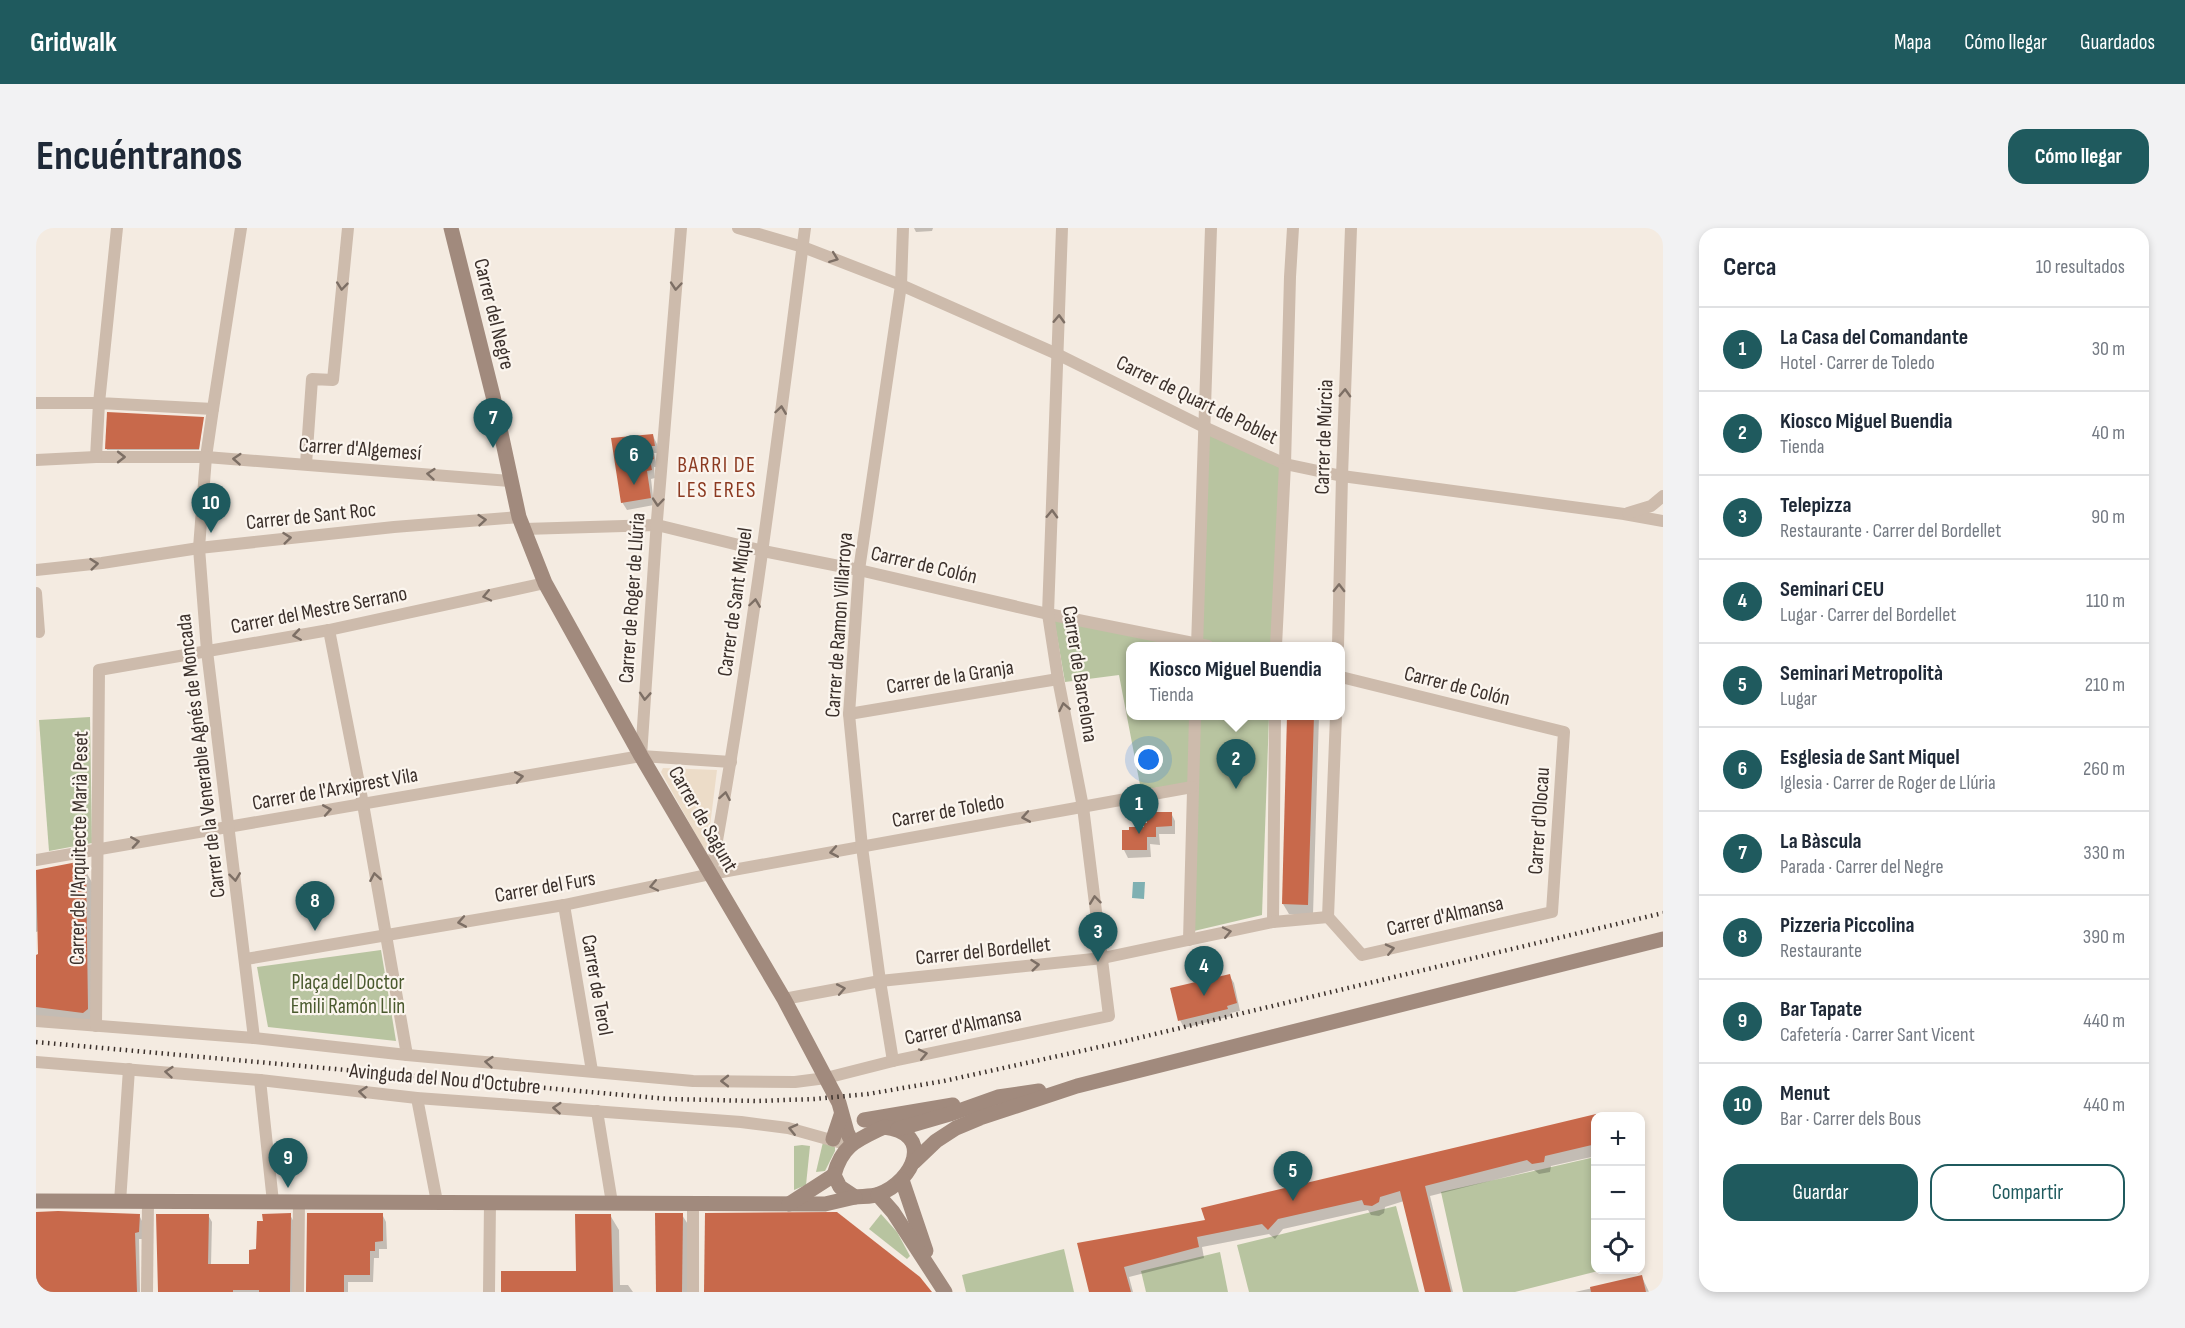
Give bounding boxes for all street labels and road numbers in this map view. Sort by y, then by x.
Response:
street label: Carrer del Negre [468,256,520,372]
street label: Carrer de Quart de Poblet [1112,350,1282,450]
street label: Carrer de Múrcia [1309,379,1339,495]
street label: Carrer d'Algemesí [298,432,422,466]
street label: Carrer de Sant Roc [245,497,377,535]
street label: Carrer de Roger de Llúria [614,512,650,684]
street label: Carrer de Sant Miquel [712,526,758,678]
street label: Carrer de Ramon Villarroya [820,532,858,718]
street label: Carrer de Colón [868,541,980,589]
street label: Carrer del Mestre Serrano [229,581,409,639]
street label: Carrer de Barcelona [1057,604,1103,744]
street label: Carrer de la Venerable Agnés de Moncada [171,613,231,899]
street label: Carrer de la Granja [885,655,1015,699]
street label: Carrer de Colón [1401,661,1513,711]
street label: Carrer de l'Arquitecte Marià Peset [64,731,94,965]
street label: Carrer de l'Arxiprest Vila [250,762,420,816]
street label: Carrer de Sagunt [663,762,743,876]
street label: Carrer d'Olocau [1523,767,1555,875]
street label: Carrer de Toledo [890,789,1006,833]
street label: Carrer del Furs [493,866,597,908]
street label: Carrer d'Almansa [1384,890,1506,942]
street label: Carrer del Bordellet [914,931,1052,971]
street label: Carrer de Terol [576,933,618,1037]
street label: Carrer d'Almansa [902,1001,1024,1051]
street label: Avinguda del Nou d'Octubre [347,1058,542,1100]

